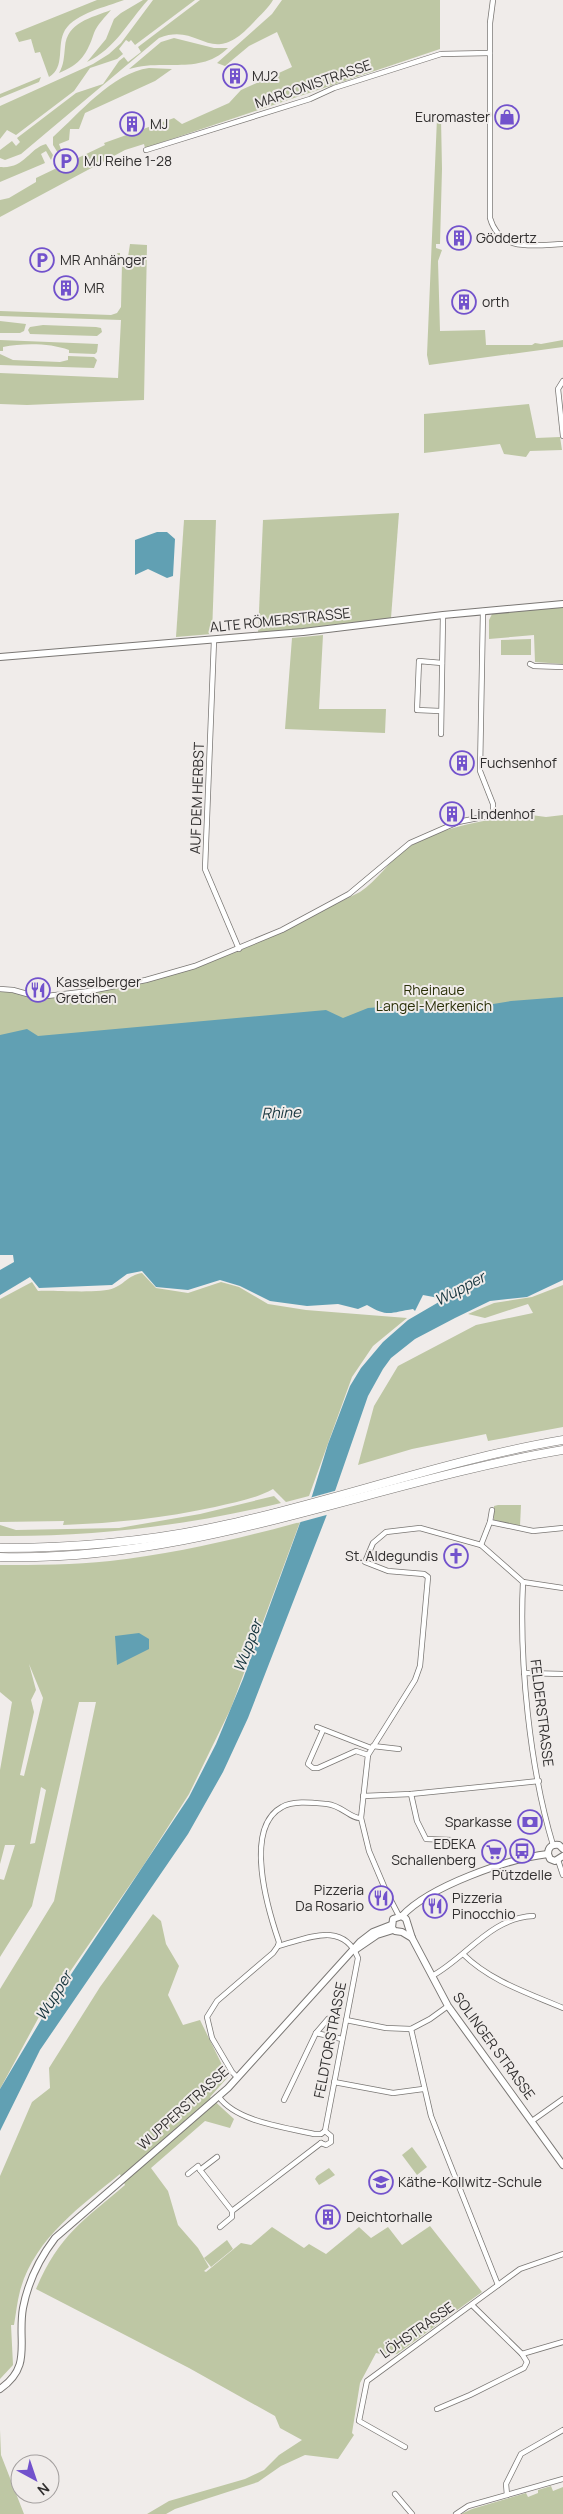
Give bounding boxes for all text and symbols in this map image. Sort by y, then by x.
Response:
street label: MARCONISTRASSE [252,55,374,112]
building icon: MJ2 [222,63,248,89]
place label: MJ2 [252,66,278,85]
shop icon: Euromaster [494,104,520,130]
place label: Euromaster [415,107,490,126]
building icon: MJ [119,111,145,137]
place label: MJ [150,114,168,133]
parking icon: MJ Reihe 1-28 [53,148,79,174]
place label: MJ Reihe 1-28 [84,151,172,170]
building icon: Göddertz [446,225,472,251]
place label: Göddertz [476,228,537,247]
parking icon: MR Anhänger [29,247,55,273]
place label: MR Anhänger [60,250,147,269]
building icon: MR [53,275,79,301]
place label: MR [84,278,105,297]
building icon: orth [451,289,477,315]
place label: orth [482,292,509,311]
street label: ALTE RÖMERSTRASSE [209,603,351,636]
street label: AUF DEM HERBST [185,741,208,854]
building icon: Fuchsenhof [449,750,475,776]
place label: Fuchsenhof [480,753,557,772]
building icon: Lindenhof [439,801,465,827]
place label: Lindenhof [470,804,535,823]
place label: Kasselberger Gretchen [56,972,141,1007]
restaurant icon: Kasselberger Gretchen [25,977,51,1003]
park label: Rheinaue Langel-Merkenich [376,980,492,1015]
water label: Rhine [261,1101,302,1124]
water label: Wupper [431,1265,491,1311]
church icon: St. Aldegundis [443,1543,469,1569]
place label: St. Aldegundis [345,1546,438,1565]
water label: Wupper [228,1614,268,1675]
street label: FELDERSTRASSE [526,1658,559,1768]
bank icon: Sparkasse [517,1809,543,1835]
place label: Sparkasse [445,1812,512,1831]
place label: EDEKA Schallenberg [391,1834,476,1869]
bus stop icon: Pützdelle [509,1838,535,1864]
supermarket icon: EDEKA Schallenberg [481,1839,507,1865]
place label: Pützdelle [492,1865,552,1884]
place label: Pizzeria Da Rosario [295,1880,364,1915]
restaurant icon: Pizzeria Da Rosario [368,1885,394,1911]
place label: Pizzeria Pinocchio [452,1888,515,1923]
restaurant icon: Pizzeria Pinocchio [422,1893,448,1919]
water label: Wupper [30,1965,78,2024]
street label: FELDTORSTRASSE [309,1980,350,2100]
street label: SOLINGER STRASSE [449,1988,540,2103]
street label: WUPPERSTRASSE [133,2062,232,2154]
school or university icon: Käthe-Kollwitz-Schule [368,2169,394,2195]
place label: Käthe-Kollwitz-Schule [398,2172,542,2191]
building icon: Deichtorhalle [315,2204,341,2230]
place label: Deichtorhalle [346,2207,432,2226]
street label: LÖHSTRASSE [376,2297,458,2362]
north arrow [10,2454,60,2504]
text: N [34,2479,54,2500]

